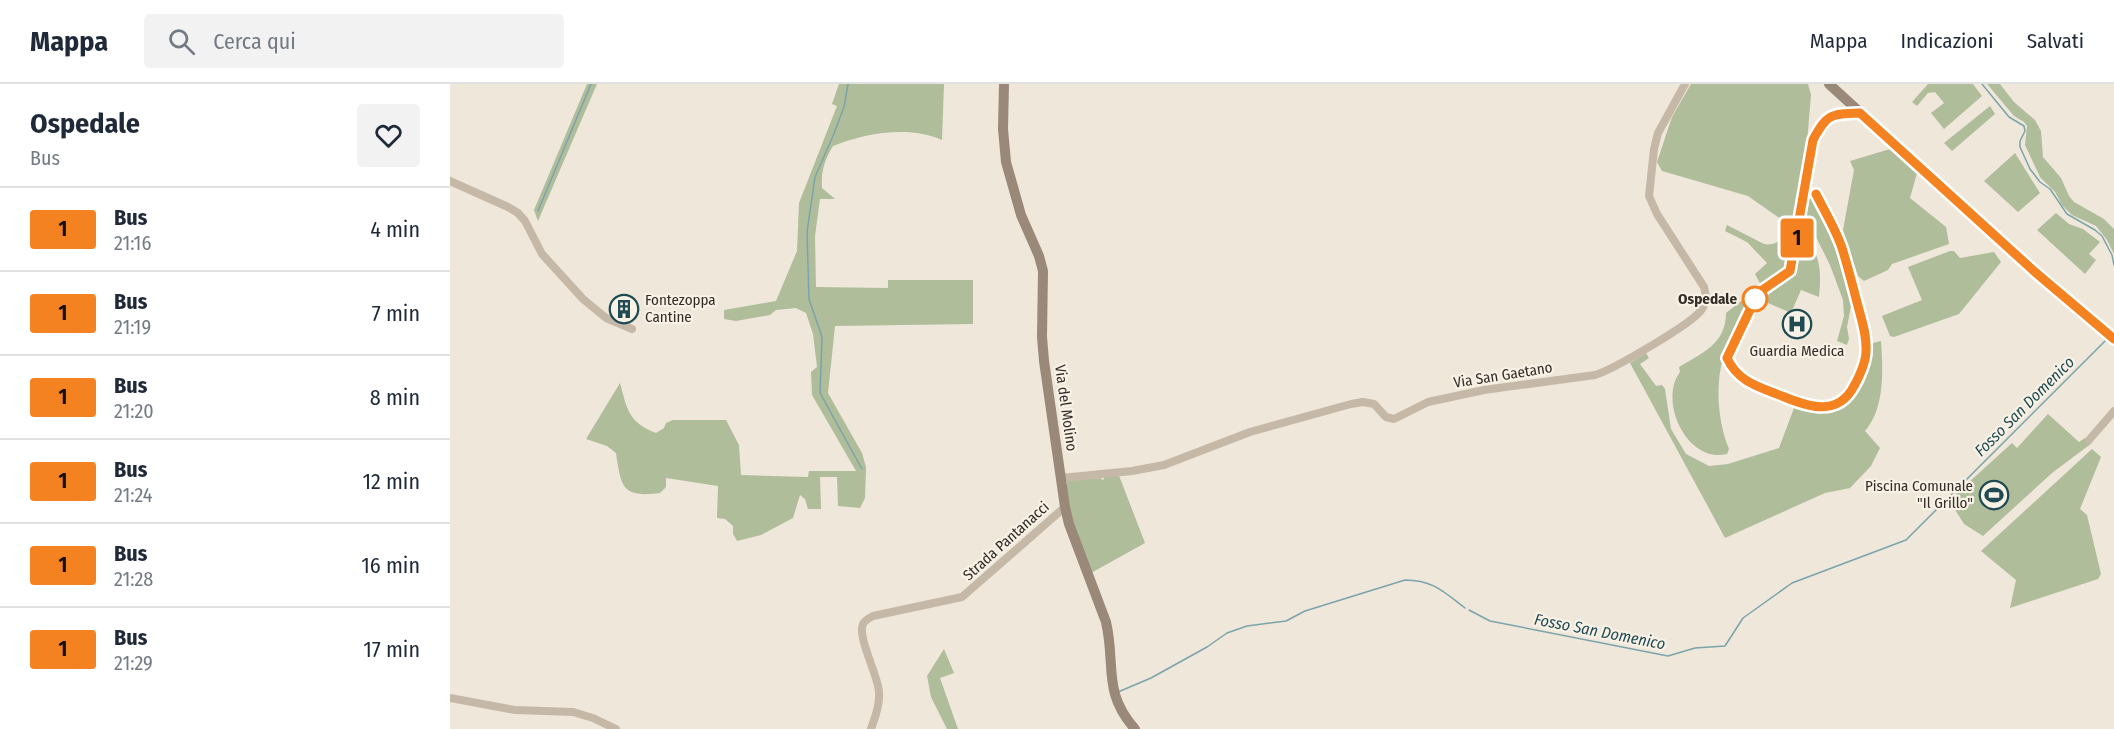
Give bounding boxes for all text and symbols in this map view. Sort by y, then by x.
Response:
search box [144,14,564,68]
text: Mappa [30,25,108,58]
icon: search [165,25,198,58]
text: Cerca qui [213,28,296,55]
text: Mappa [1810,28,1867,54]
text: Indicazioni [1900,28,1994,54]
text: Salvati [2027,28,2084,54]
button: heart [357,104,420,167]
text: Ospedale [30,107,140,140]
text: Bus [30,146,60,170]
text: Bus [114,204,147,231]
text: 1 [59,216,67,242]
text: 4 min [370,216,420,243]
line badge: 1 [1778,218,1816,258]
text: 1 [1793,225,1801,251]
text: 21:16 [114,231,151,255]
marker: Ospedale [1742,286,1768,312]
text: Bus [114,288,147,315]
place label: Ospedale [1678,290,1737,308]
place label: Fontezoppa Cantine [645,291,716,326]
building icon: Fontezoppa Cantine [608,293,640,325]
text: 1 [59,300,67,326]
text: 7 min [372,300,420,327]
hospital icon: Guardia Medica [1781,308,1813,340]
text: 21:19 [114,315,151,339]
place label: Guardia Medica [1750,342,1844,360]
water label: Fosso San Domenico [1971,353,2078,460]
street label: Via San Gaetano [1452,358,1554,392]
street label: Via del Molino [1051,364,1081,453]
text: Bus [114,372,147,399]
text: 1 [59,384,67,410]
text: 8 min [370,384,420,411]
text: 21:20 [114,399,154,423]
text: Bus [114,456,147,483]
text: 1 [59,468,67,494]
text: 12 min [362,468,420,495]
place label: Piscina Comunale "Il Grillo" [1865,477,1973,512]
sports icon: Piscina Comunale "Il Grillo" [1978,479,2010,511]
text: 21:24 [114,483,153,507]
street label: Strada Pantanacci [959,498,1053,584]
text: Bus [114,540,147,567]
text: 1 [59,552,67,578]
text: 16 min [361,552,420,579]
text: 21:28 [114,567,153,591]
water label: Fosso San Domenico [1533,609,1667,654]
text: Bus [114,624,147,651]
text: 1 [59,636,67,662]
text: 17 min [363,636,420,663]
text: 21:29 [114,651,153,675]

